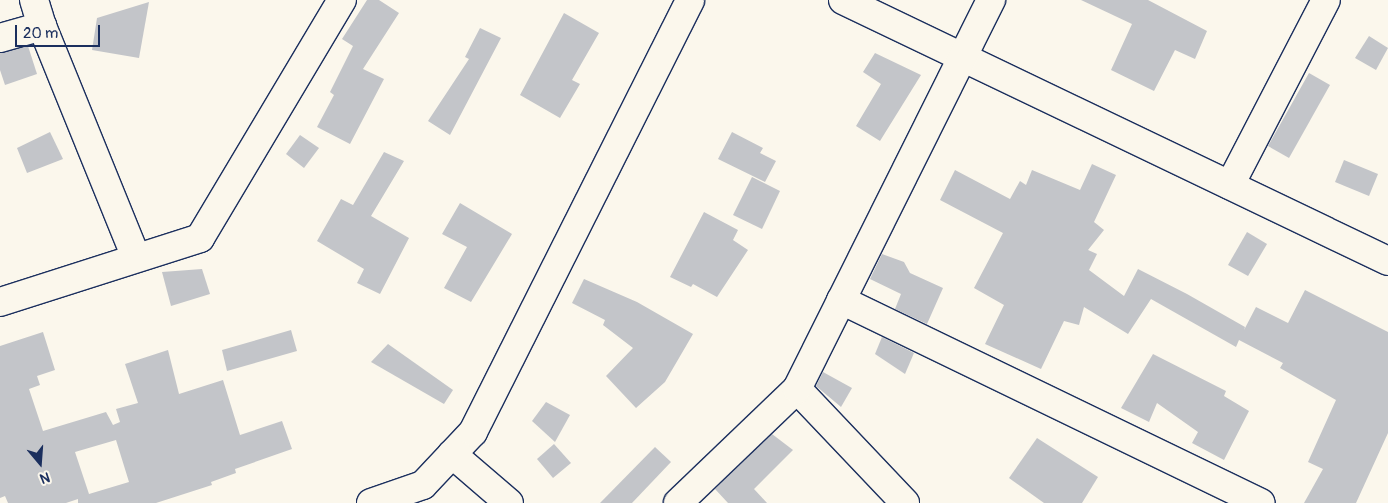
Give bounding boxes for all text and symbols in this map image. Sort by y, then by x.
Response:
scale bar [18,15,102,47]
text: 20 m [23,24,58,43]
north arrow [15,438,65,488]
text: N [38,468,52,487]

